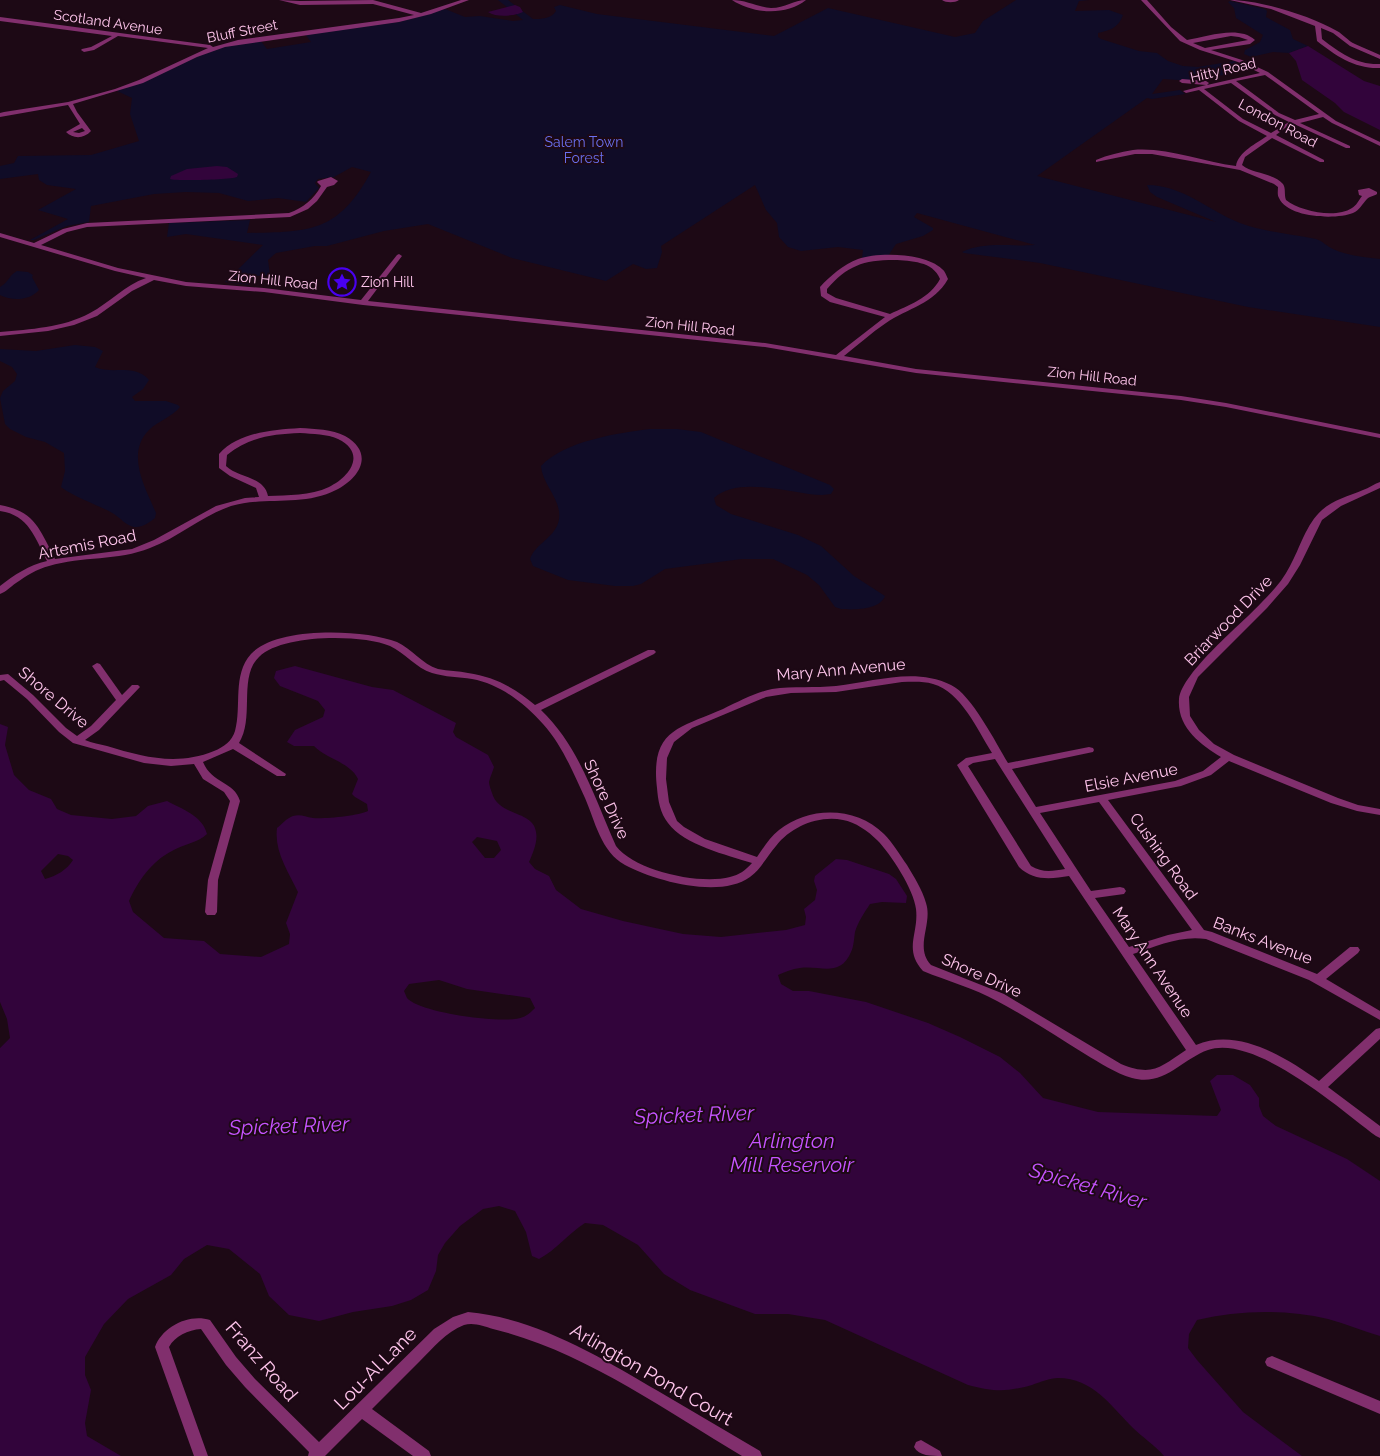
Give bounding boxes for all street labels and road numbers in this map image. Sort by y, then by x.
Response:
street label: Scotland Avenue [53,6,163,38]
street label: Bluff Street [205,16,279,46]
street label: Hitty Road [1188,55,1258,85]
street label: London Road [1236,96,1320,150]
street label: Zion Hill Road [228,267,318,293]
street label: Zion Hill Road [645,313,735,339]
street label: Zion Hill Road [1047,363,1137,389]
street label: Artemis Road [36,526,138,563]
street label: Briarwood Drive [1181,571,1276,669]
street label: Mary Ann Avenue [776,654,906,685]
street label: Shore Drive [15,663,93,732]
street label: Shore Drive [580,756,633,842]
street label: Elsie Avenue [1083,759,1179,796]
street label: Cushing Road [1126,809,1201,903]
street label: Mary Ann Avenue [1109,903,1197,1021]
street label: Banks Avenue [1211,913,1315,968]
street label: Shore Drive [939,949,1025,1002]
street label: Franz Road [221,1317,303,1405]
street label: Arlington Pond Court [567,1318,738,1430]
street label: Lou-Al Lane [329,1322,421,1414]

